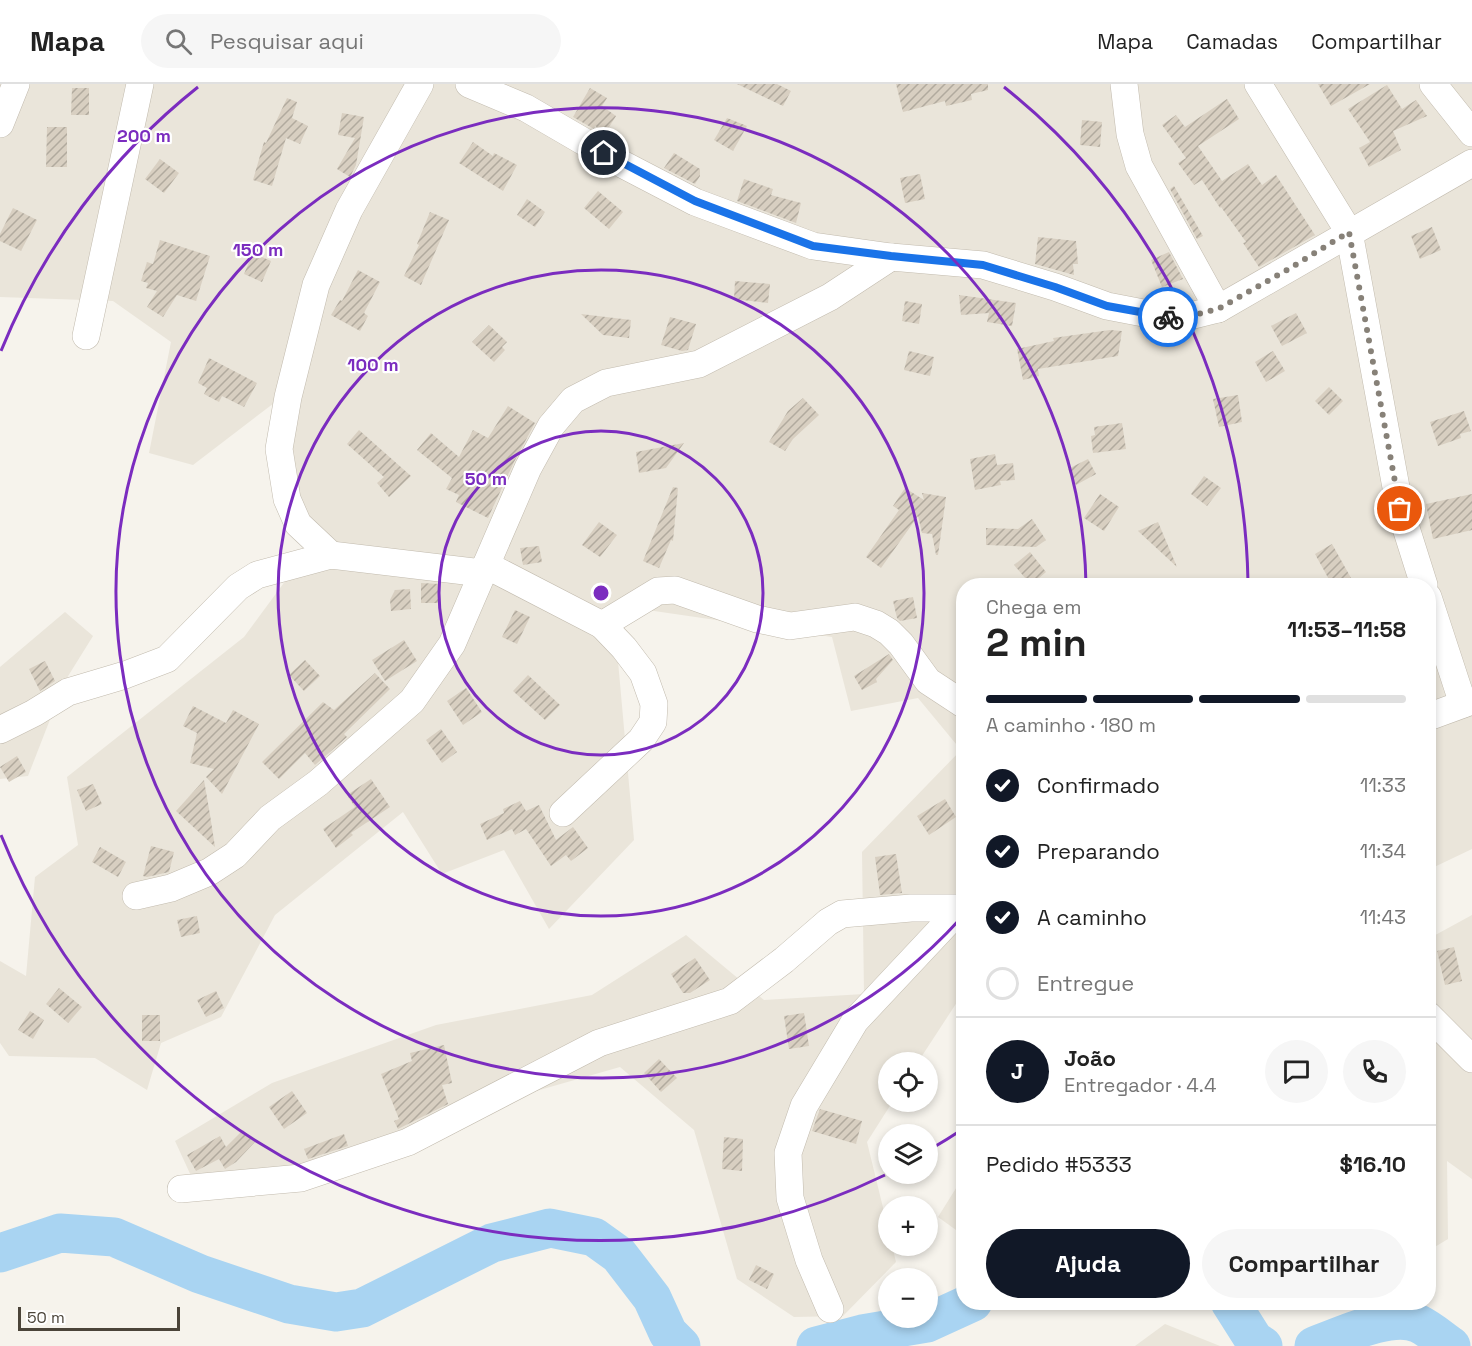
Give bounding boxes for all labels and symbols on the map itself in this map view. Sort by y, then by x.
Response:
text: 200 m [117,124,171,147]
pin [578,127,629,178]
text: 150 m [233,238,283,261]
courier [1138,287,1198,347]
text: 100 m [347,353,399,376]
text: 50 m [465,467,507,490]
pin [1374,483,1425,534]
centre of rings [591,583,611,603]
scale bar [18,1304,180,1332]

